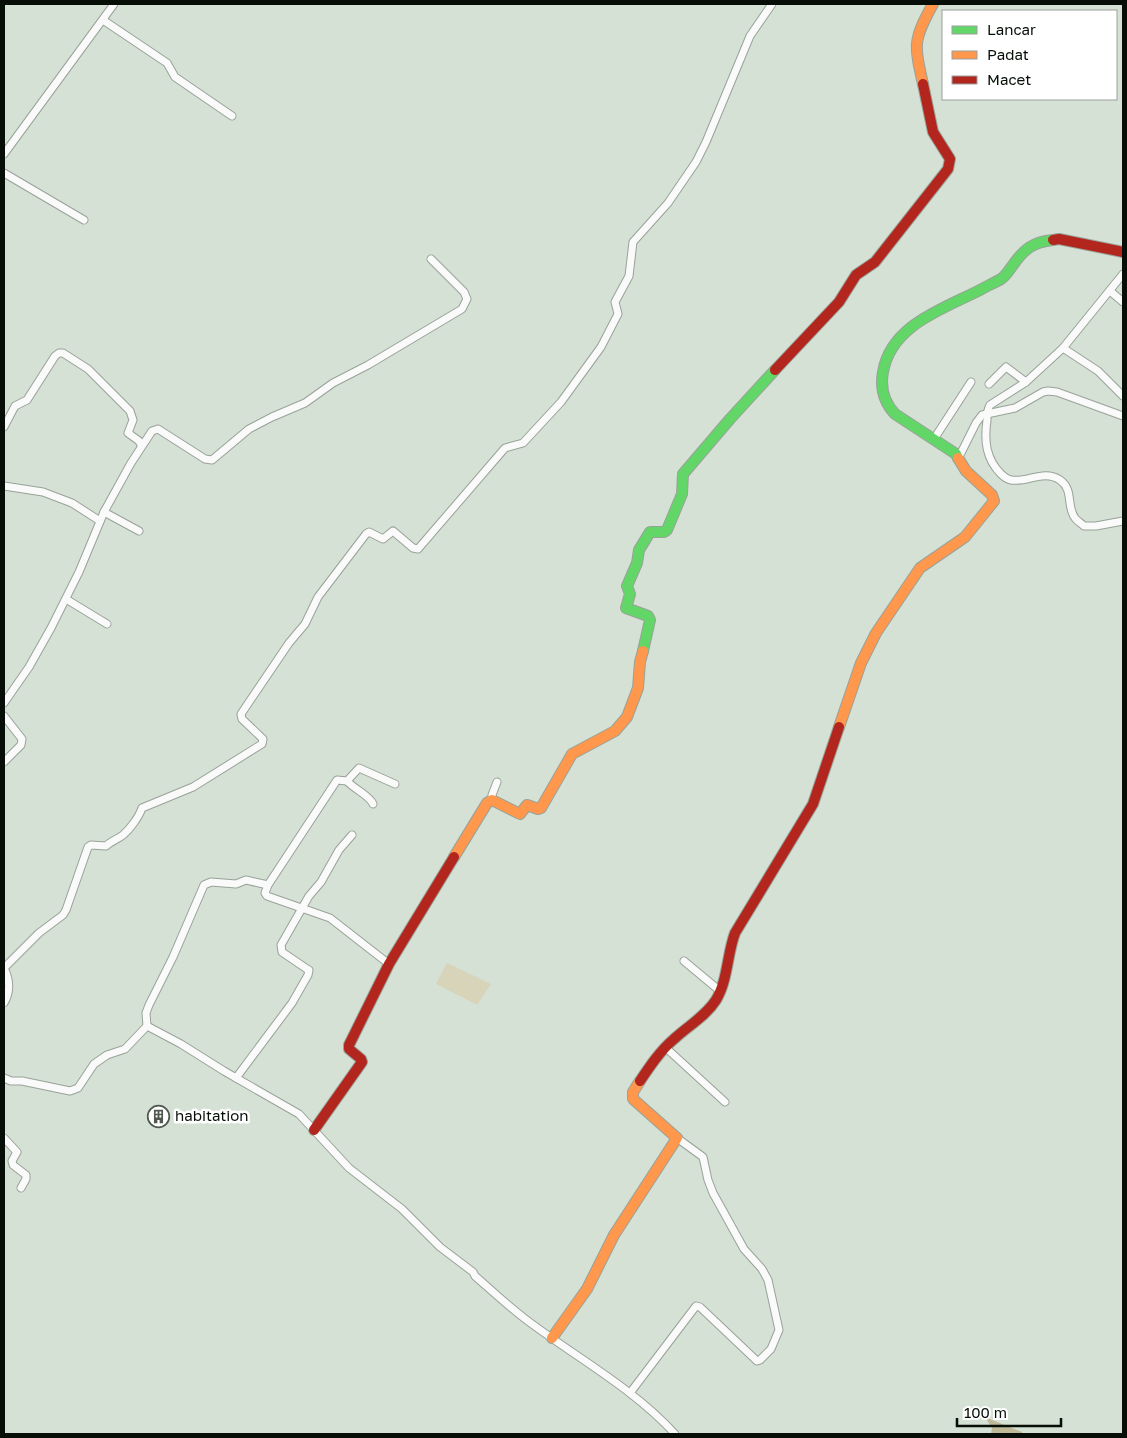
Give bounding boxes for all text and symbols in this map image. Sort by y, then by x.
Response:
legend [942,10,1117,100]
text: Lancar [987,20,1036,38]
text: Padat [987,45,1029,63]
text: Macet [987,70,1031,88]
building icon: habitation [147,1104,171,1128]
place label: habitation [175,1106,249,1124]
scale bar [957,1396,1061,1428]
text: 100 m [964,1403,1007,1421]

